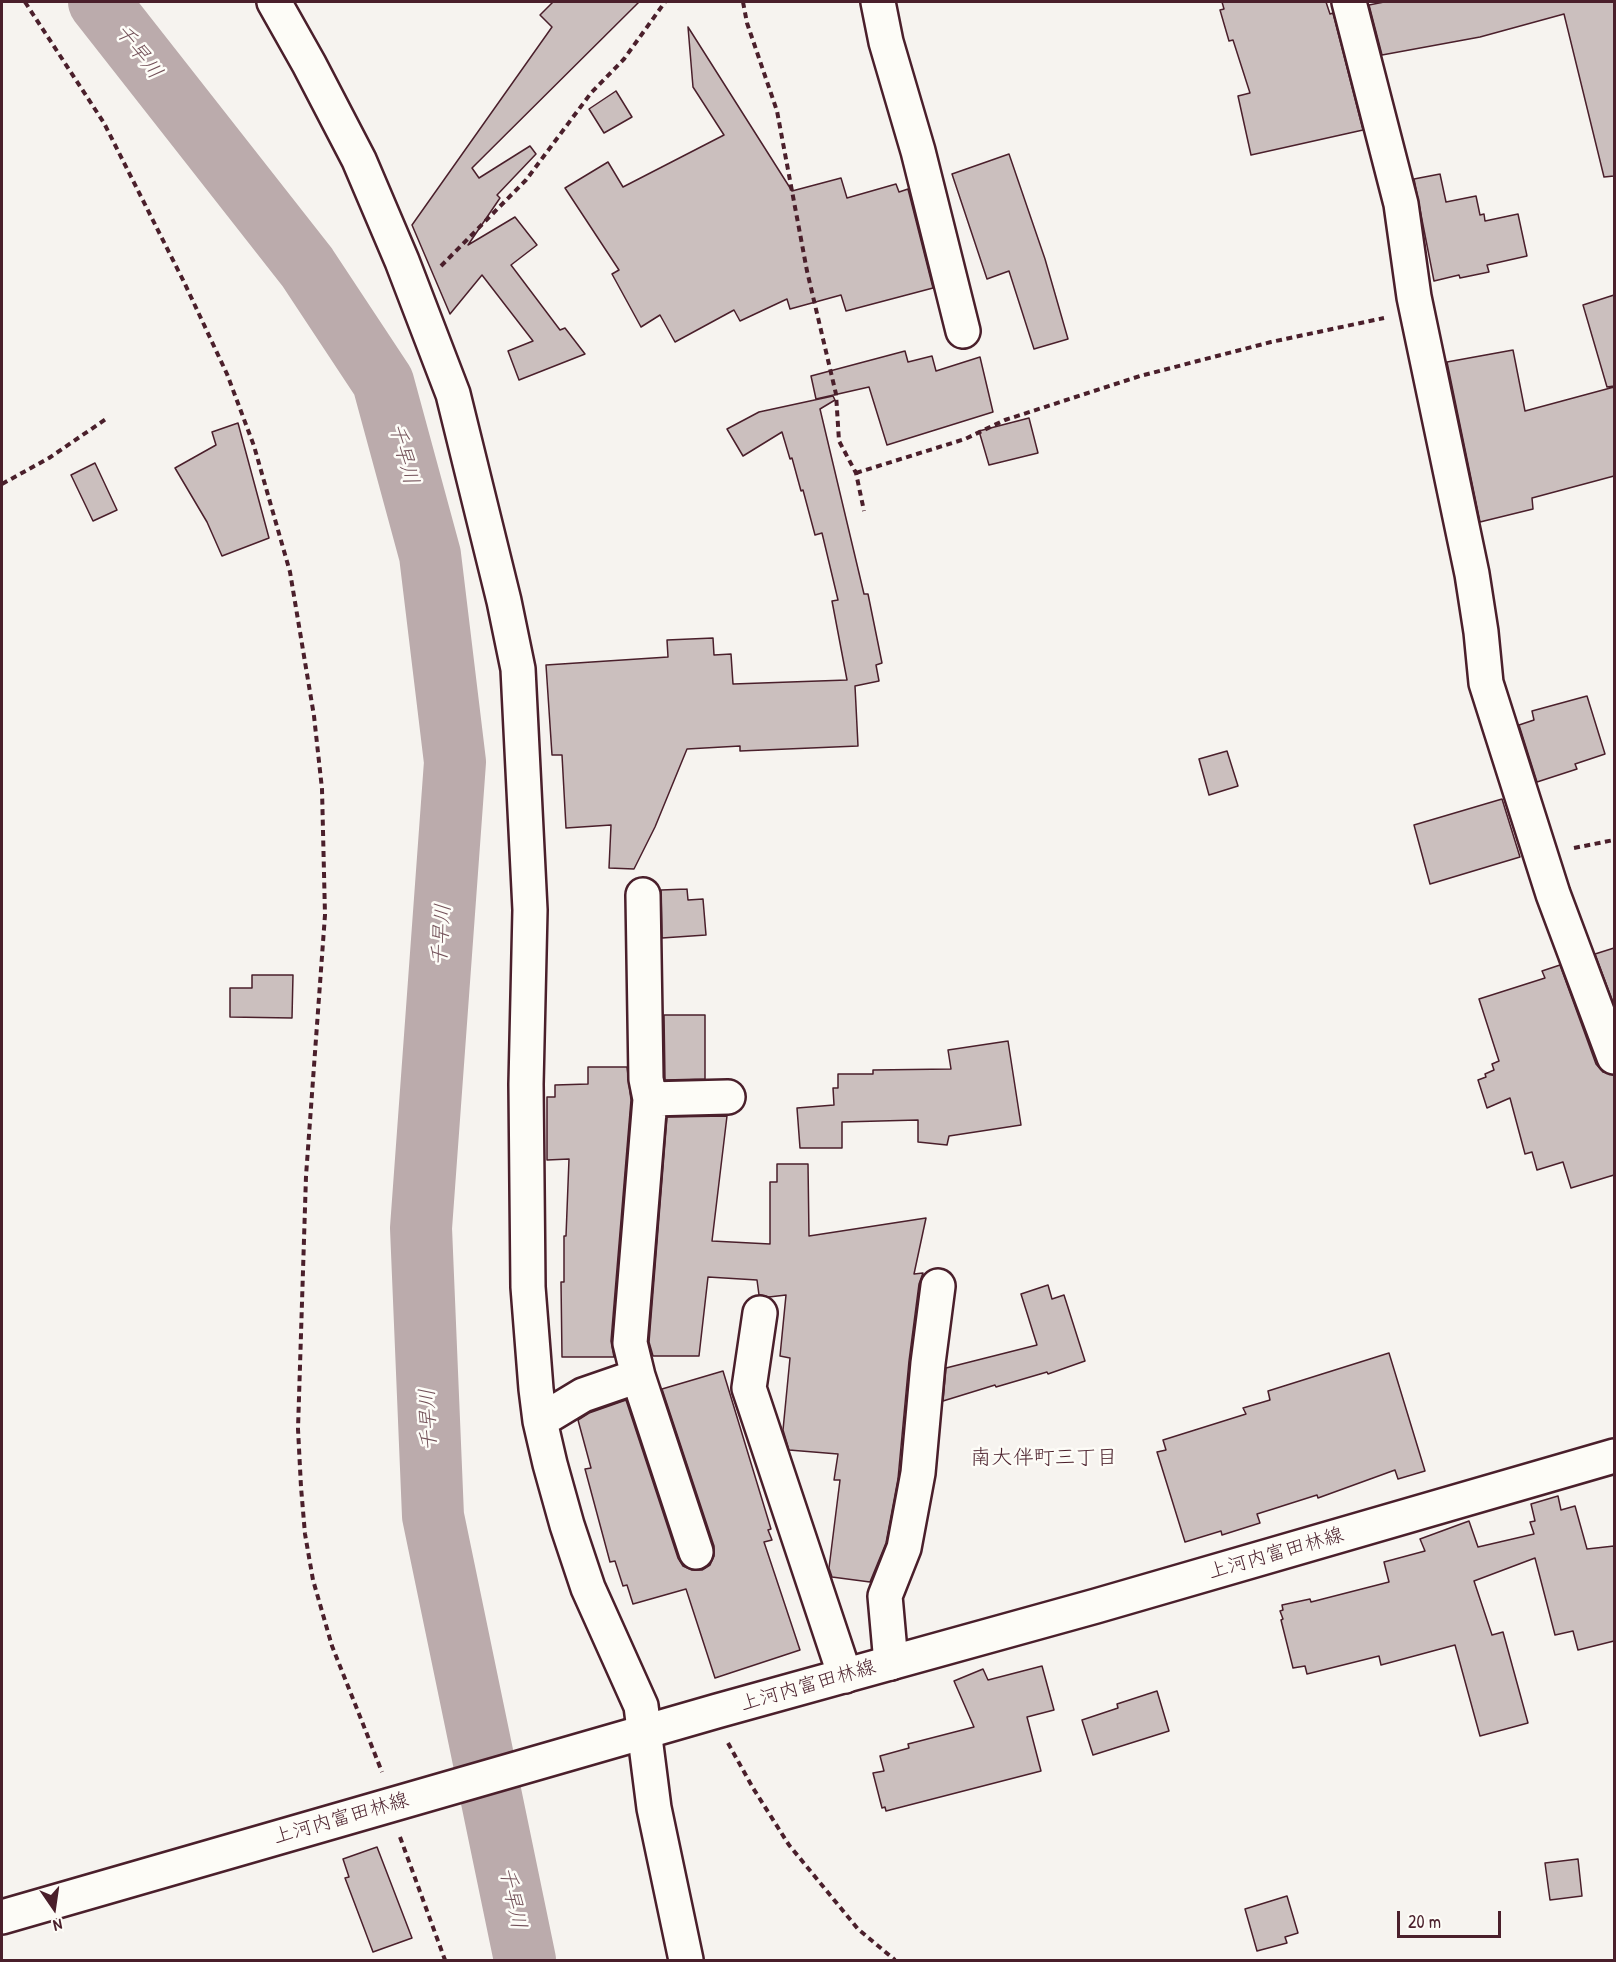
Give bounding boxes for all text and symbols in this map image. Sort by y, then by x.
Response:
water label: 千早川 [109,19,167,85]
water label: 千早川 [383,420,423,488]
water label: 千早川 [427,903,457,967]
water label: 千早川 [415,1388,443,1452]
district label: 南大伴町三丁目 [971,1445,1117,1471]
street label: 上河内富田林線 [1205,1523,1347,1585]
street label: 上河内富田林線 [737,1655,879,1717]
street label: 上河内富田林線 [270,1788,412,1850]
water label: 千早川 [493,1865,531,1931]
north arrow [24,1878,84,1938]
scale bar [1400,1899,1504,1937]
text: 20 m [1408,1909,1441,1934]
text: N [51,1914,65,1937]

